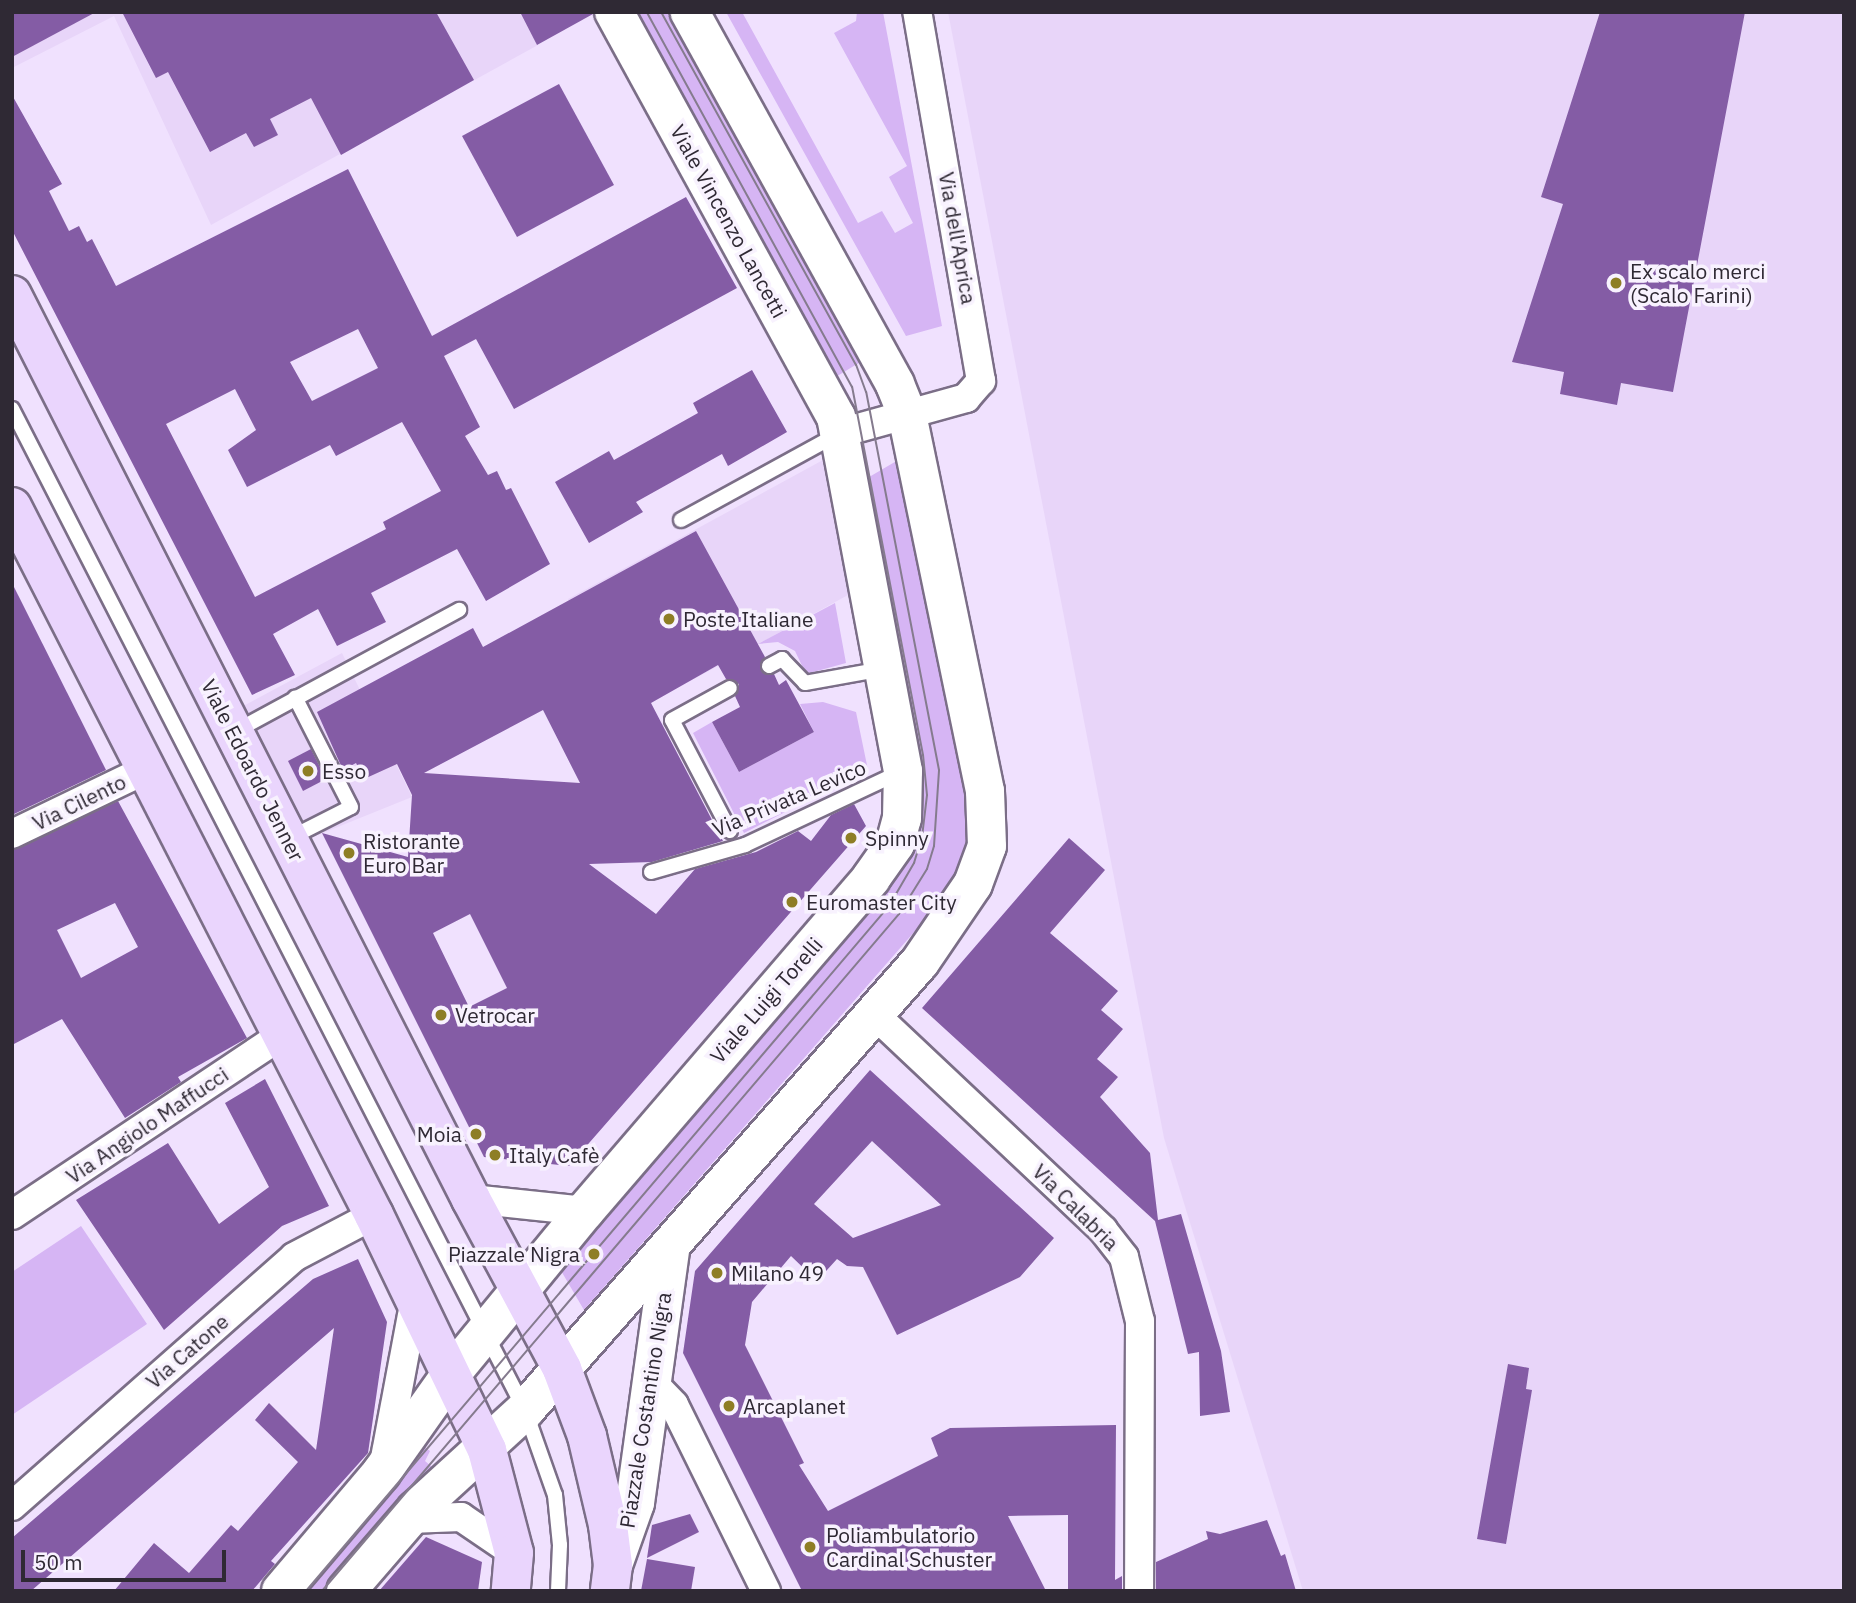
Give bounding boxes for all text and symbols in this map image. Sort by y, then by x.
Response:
street label: Viale Vincenzo Lancetti [665,120,793,322]
street label: Via dell'Aprica [934,170,982,306]
place label: Ex scalo merci (Scalo Farini) [1630,258,1766,308]
marker: Ex scalo merci (Scalo Farini) [1608,275,1624,291]
place label: Poste Italiane [683,606,814,632]
marker: Poste Italiane [661,611,677,627]
street label: Viale Edoardo Jenner [196,675,310,865]
street label: Via Privata Levico [709,754,869,842]
place label: Esso [322,758,366,784]
marker: Esso [300,763,316,779]
street label: Via Cilento [28,769,130,835]
place label: Spinny [865,825,929,851]
place label: Ristorante Euro Bar [363,828,460,878]
marker: Spinny [843,830,859,846]
marker: Ristorante Euro Bar [341,845,357,861]
place label: Euromaster City [806,889,957,915]
marker: Euromaster City [784,894,800,910]
street label: Viale Luigi Torelli [705,932,827,1068]
place label: Vetrocar [455,1002,535,1028]
marker: Vetrocar [433,1007,449,1023]
street label: Via Angiolo Maffucci [61,1061,233,1189]
place label: Moia [417,1121,462,1147]
marker: Moia [468,1126,484,1142]
place label: Italy Cafè [509,1142,599,1168]
marker: Italy Cafè [487,1147,503,1163]
street label: Via Calabria [1028,1159,1124,1255]
place label: Piazzale Nigra [448,1241,580,1267]
marker: Piazzale Nigra [586,1246,602,1262]
place label: Milano 49 [731,1260,824,1286]
marker: Milano 49 [709,1265,725,1281]
street label: Piazzale Costantino Nigra [614,1290,676,1530]
street label: Via Catone [141,1308,233,1394]
place label: Arcaplanet [743,1393,846,1419]
marker: Arcaplanet [721,1398,737,1414]
place label: Poliambulatorio Cardinal Schuster [826,1522,992,1572]
scale bar [24,1536,229,1580]
marker: Poliambulatorio Cardinal Schuster [800,1537,820,1557]
text: 50 m [34,1548,83,1576]

